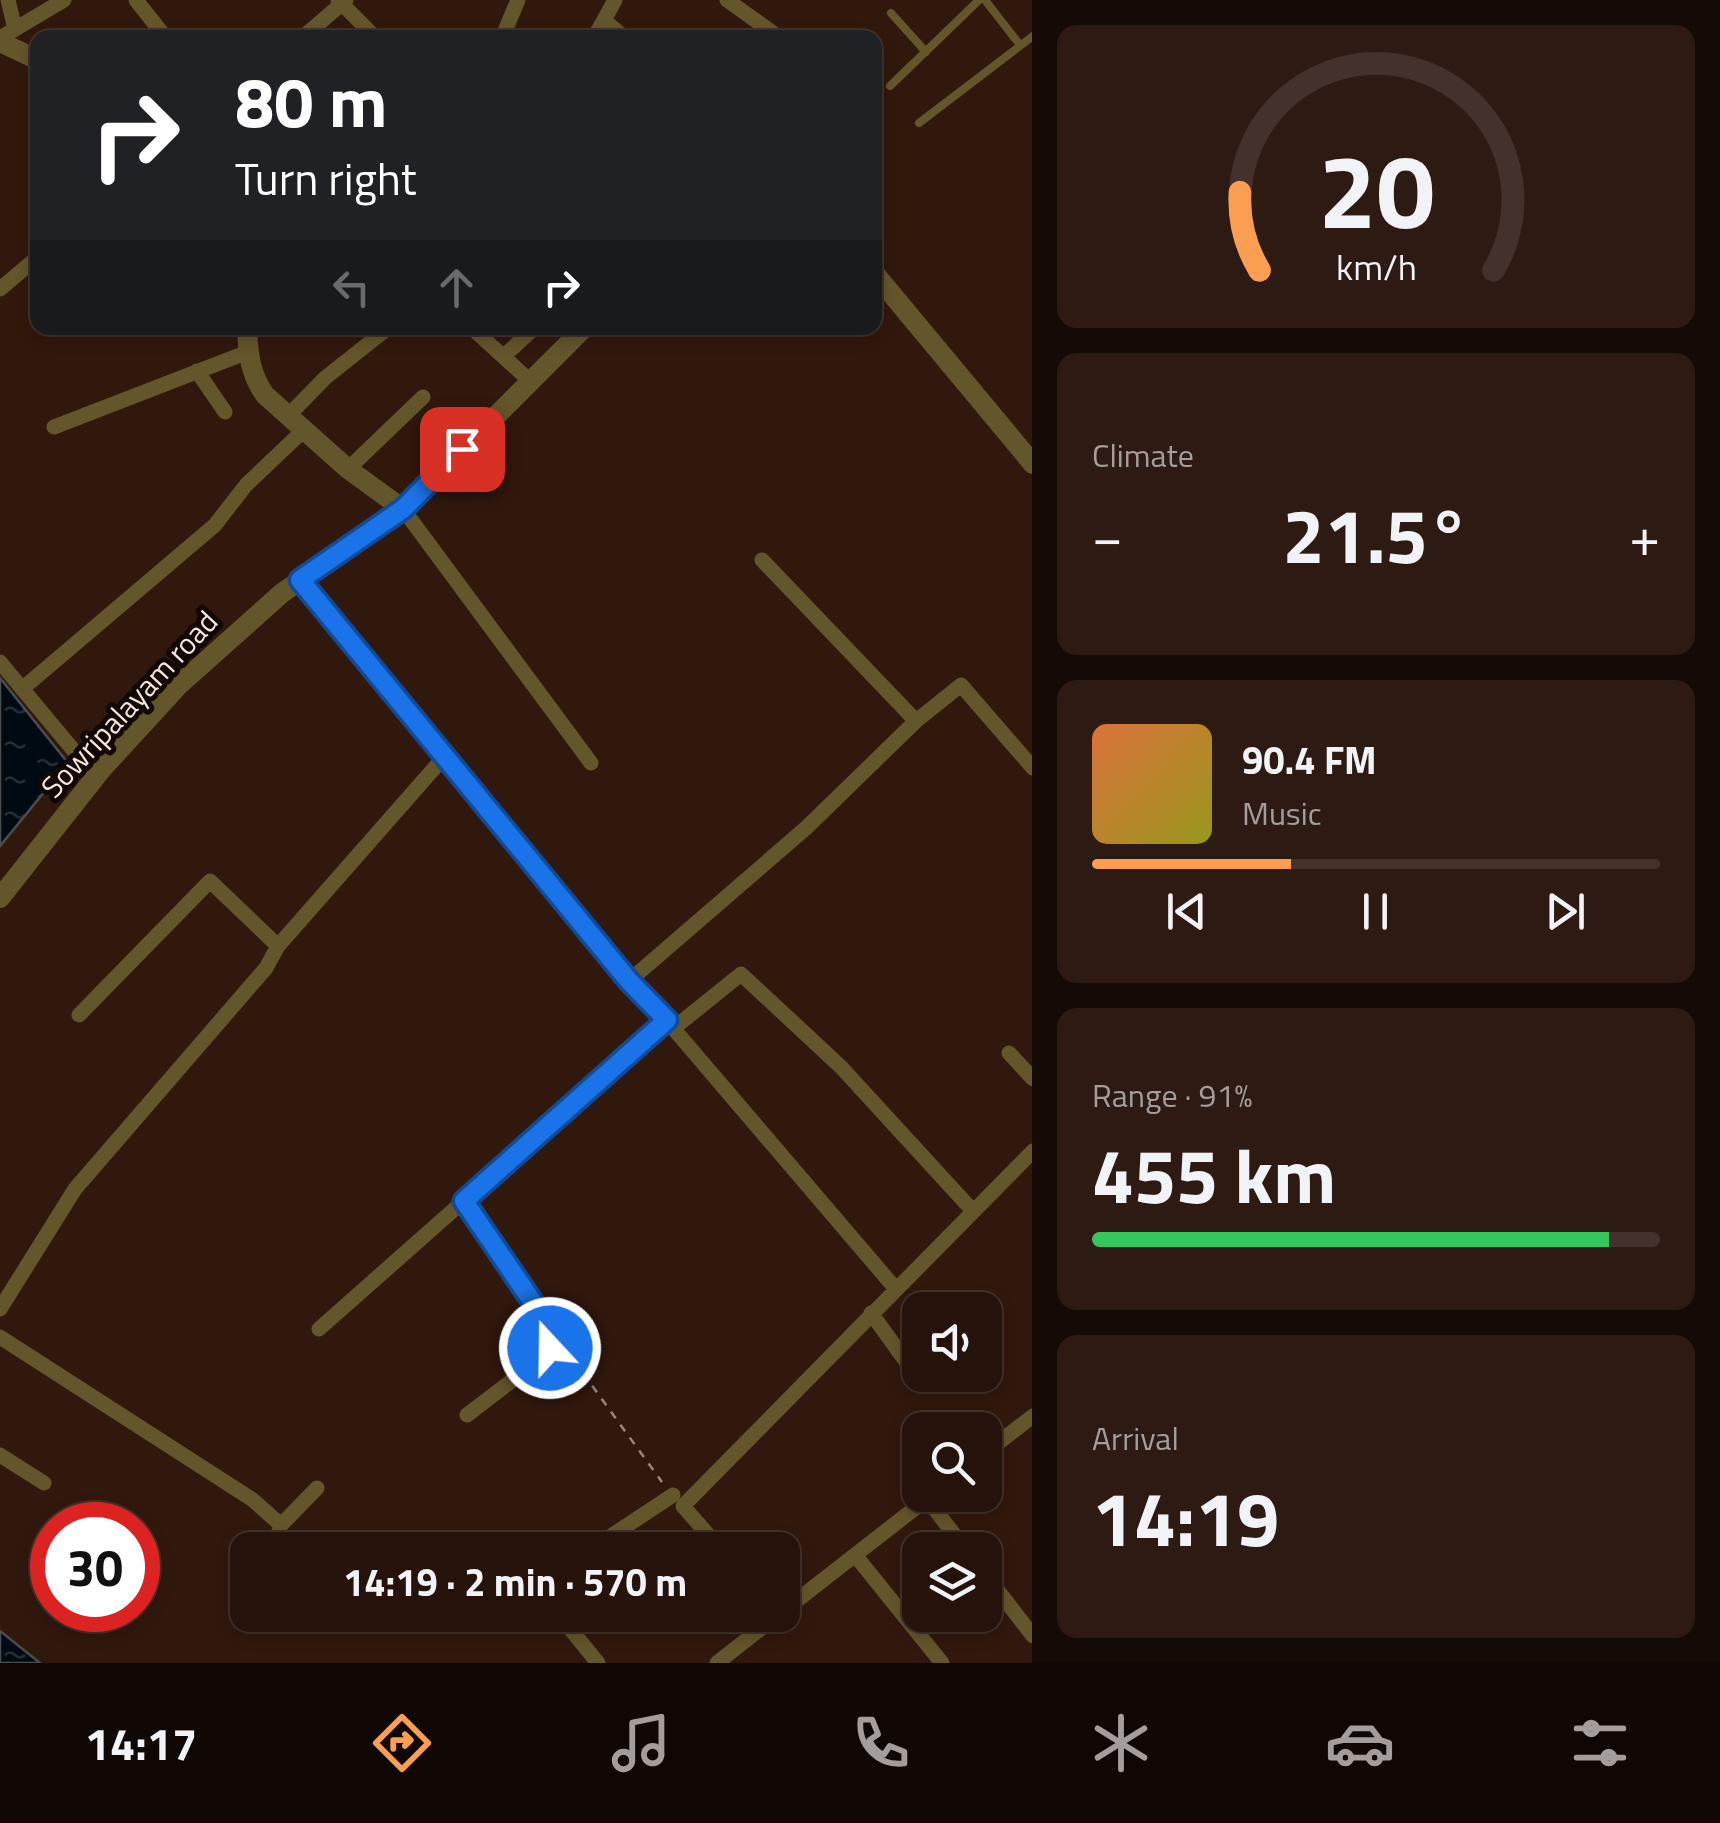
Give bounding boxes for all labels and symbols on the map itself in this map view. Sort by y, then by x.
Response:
pin [420,407,505,492]
street label: Sowripalayam road [30,600,228,808]
position arrow [498,1296,602,1400]
speed limit sign: 30 [30,1502,160,1632]

